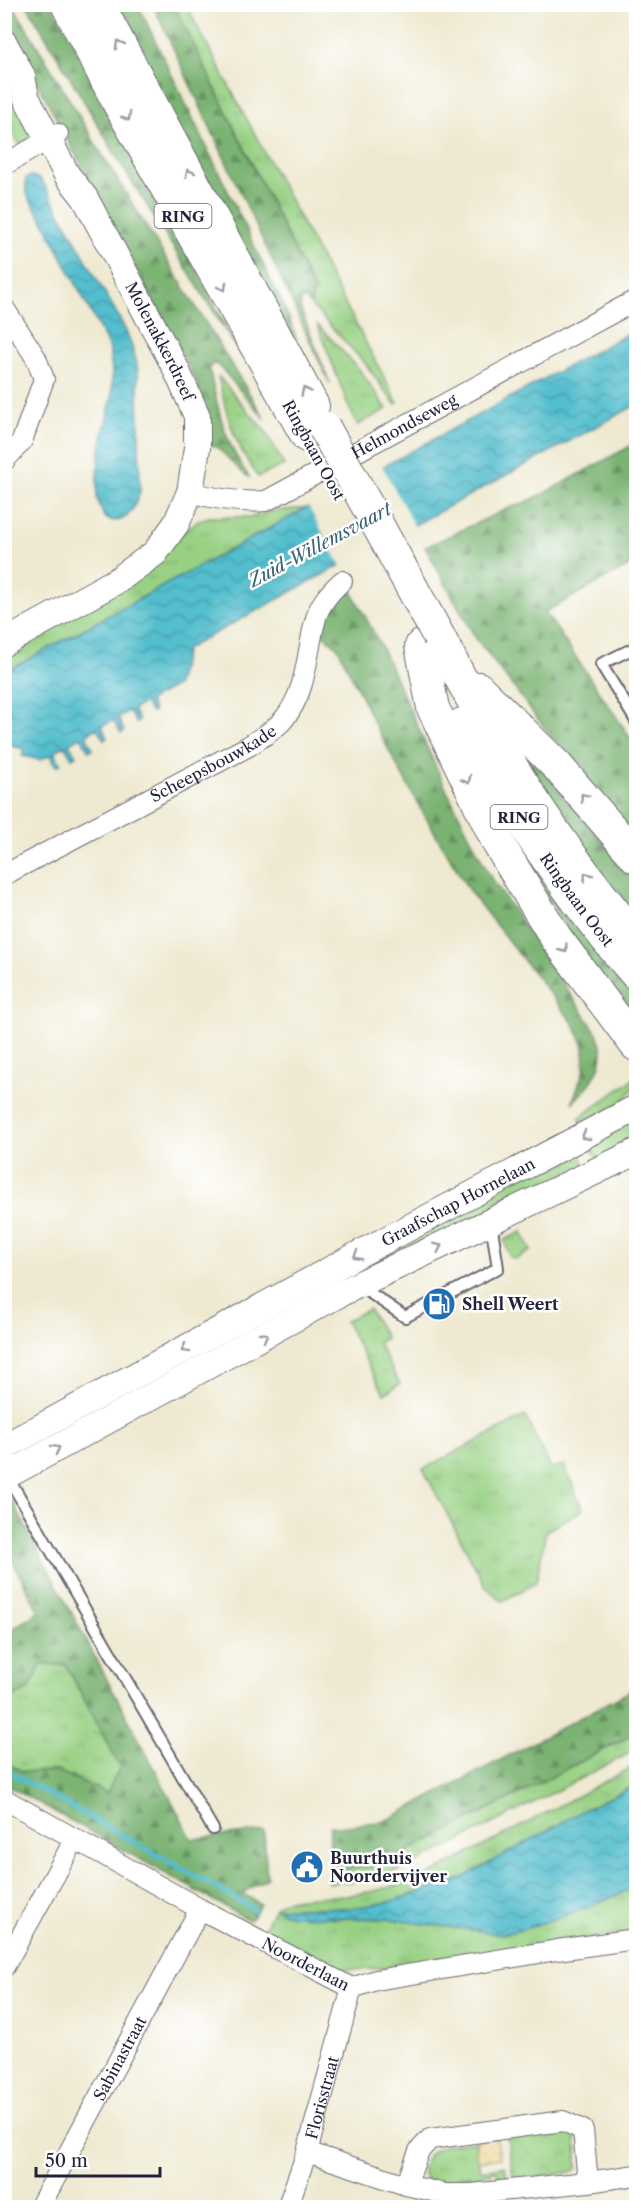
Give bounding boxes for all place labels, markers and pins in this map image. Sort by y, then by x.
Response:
fuel station icon: Shell Weert [421,1286,457,1322]
place label: Shell Weert [462,1294,559,1314]
place label: Buurthuis Noordervijver [330,1848,447,1886]
public building icon: Buurthuis Noordervijver [289,1849,325,1885]

